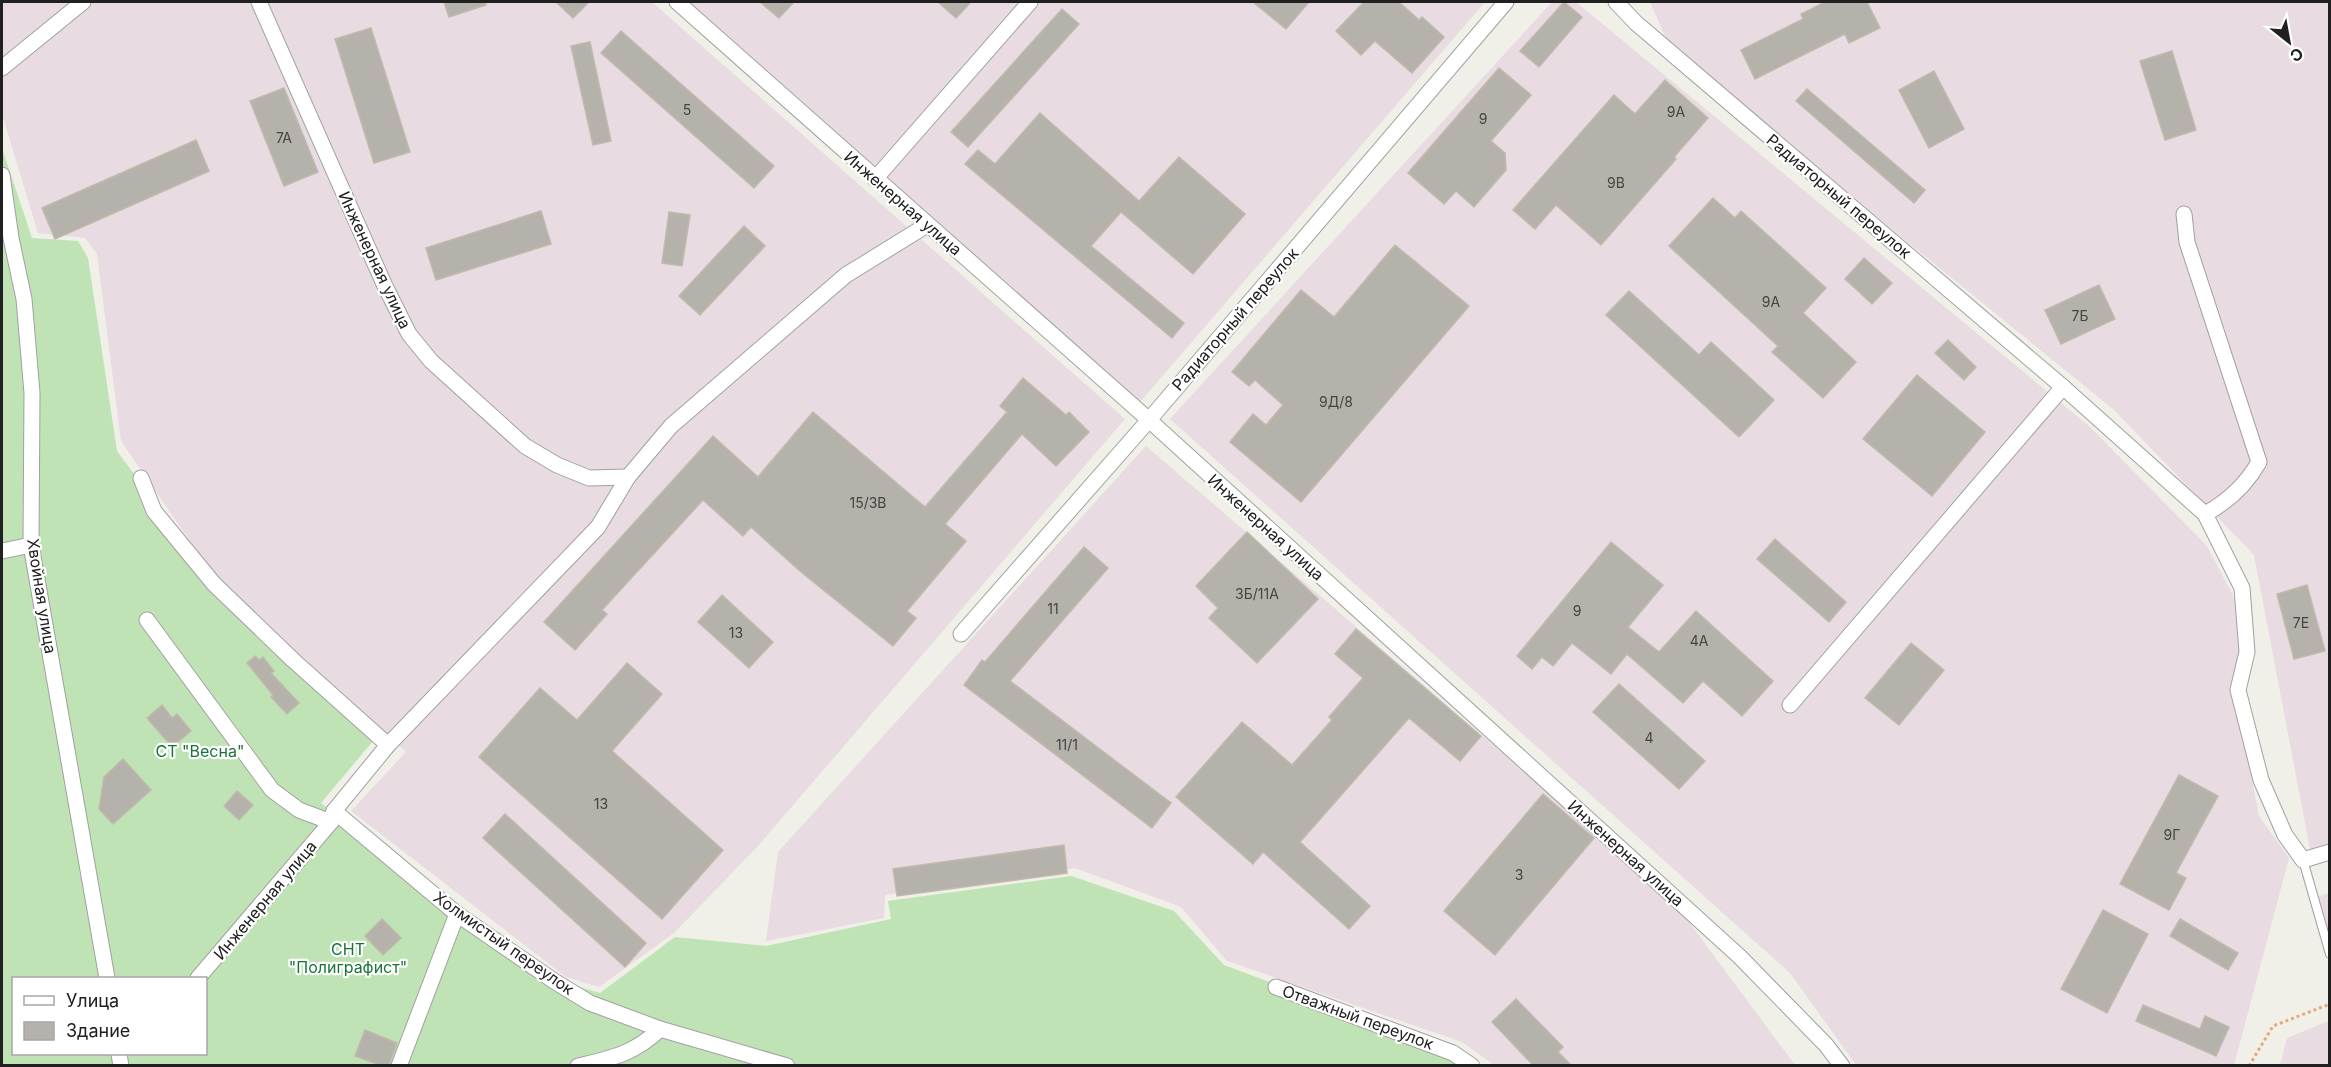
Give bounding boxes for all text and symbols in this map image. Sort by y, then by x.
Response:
north arrow [2259,12,2319,72]
text: С [2286,43,2307,67]
house number: 5 [683,101,691,118]
house number: 9А [1667,103,1686,120]
house number: 9 [1479,110,1487,127]
house number: 7А [276,129,292,146]
street label: Радиаторный переулок [1763,130,1916,263]
street label: Инженерная улица [840,146,966,260]
house number: 9В [1607,174,1625,191]
street label: Инженерная улица [334,188,416,332]
street label: Радиаторный переулок [1168,243,1303,395]
house number: 9А [1762,293,1781,310]
house number: 7Б [2072,307,2088,324]
house number: 9Д/8 [1319,393,1353,410]
street label: Инженерная улица [1204,470,1328,584]
house number: 15/3В [849,494,887,511]
street label: Хвойная улица [23,537,61,655]
house number: 3Б/11А [1235,585,1279,602]
house number: 11 [1047,600,1059,617]
house number: 9 [1573,602,1581,619]
house number: 7Е [2293,614,2309,631]
house number: 13 [729,624,743,641]
house number: 4А [1690,632,1709,649]
house number: 4 [1644,729,1654,746]
house number: 11/1 [1056,736,1078,753]
park label: СТ "Весна" [156,741,244,761]
house number: 13 [594,795,608,812]
street label: Инженерная улица [1564,796,1688,910]
house number: 9Г [2164,826,2180,843]
street label: Инженерная улица [209,836,321,964]
house number: 3 [1515,866,1523,883]
street label: Холмистый переулок [430,887,578,999]
park label: СНТ "Полиграфист" [289,939,407,977]
legend [12,977,207,1055]
street label: Отважный переулок [1280,980,1437,1054]
text: Улица [66,990,119,1011]
text: Здание [66,1020,130,1041]

